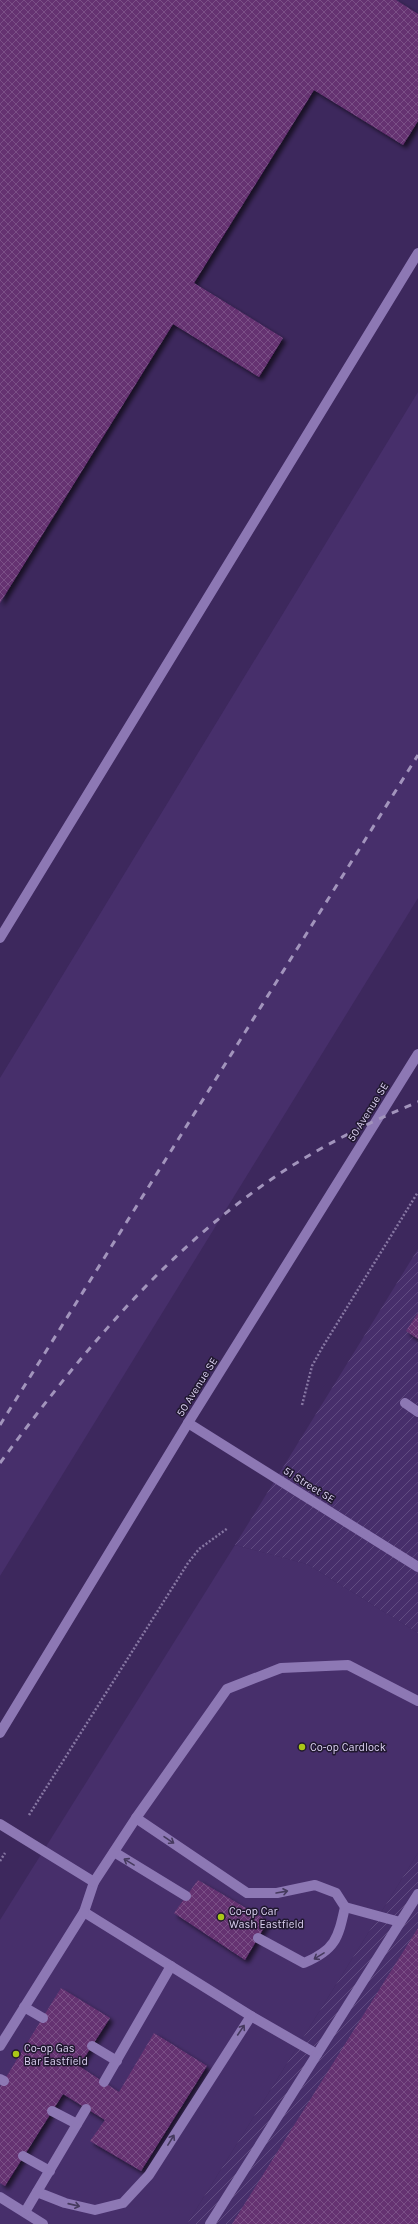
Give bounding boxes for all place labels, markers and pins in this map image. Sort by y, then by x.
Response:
place label: Co-op Cardlock [310,1741,386,1754]
marker: Co-op Cardlock [297,1742,307,1752]
place label: Co-op Car Wash Eastfield [229,1905,304,1931]
marker: Co-op Car Wash Eastfield [216,1912,226,1922]
place label: Co-op Gas Bar Eastfield [24,2042,88,2068]
marker: Co-op Gas Bar Eastfield [11,2049,21,2059]

